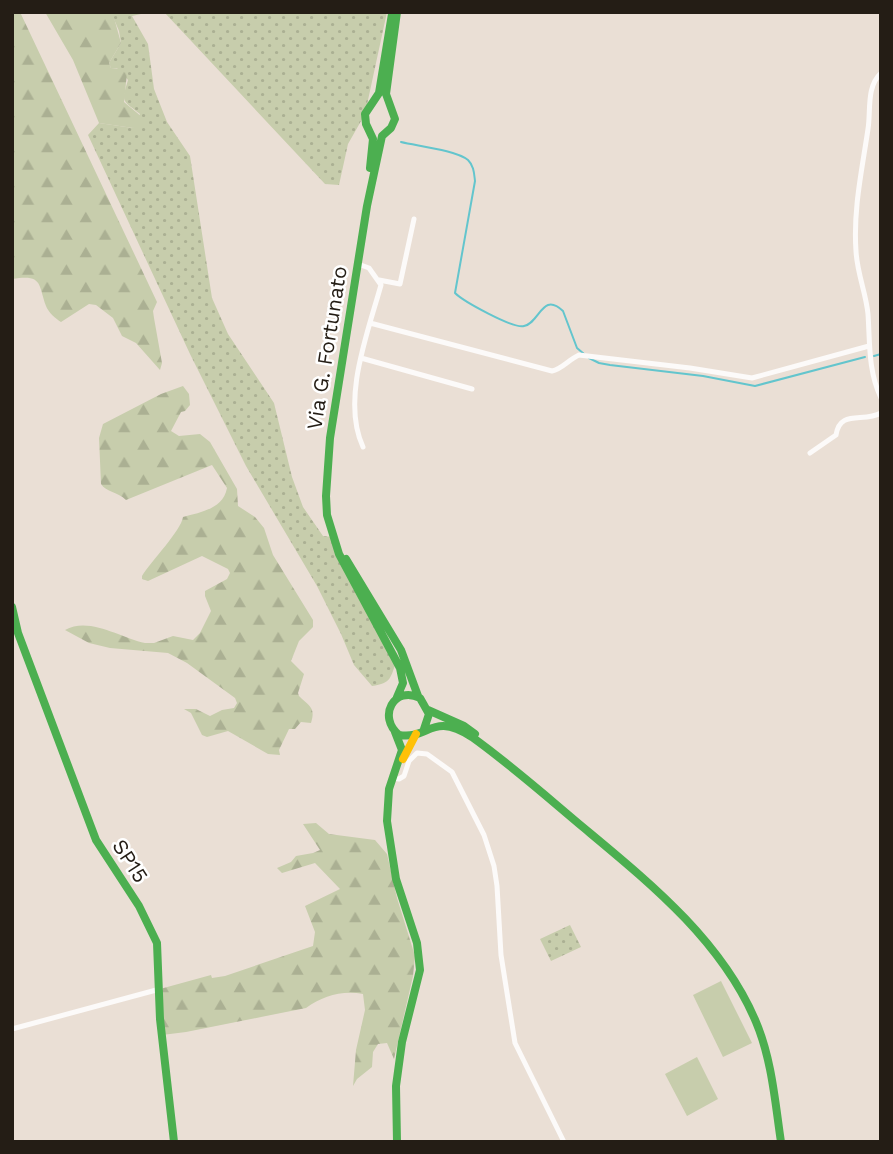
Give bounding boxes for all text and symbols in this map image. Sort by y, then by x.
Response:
street label: Via G. Fortunato [301,264,352,432]
street label: SP15 [107,834,154,887]

